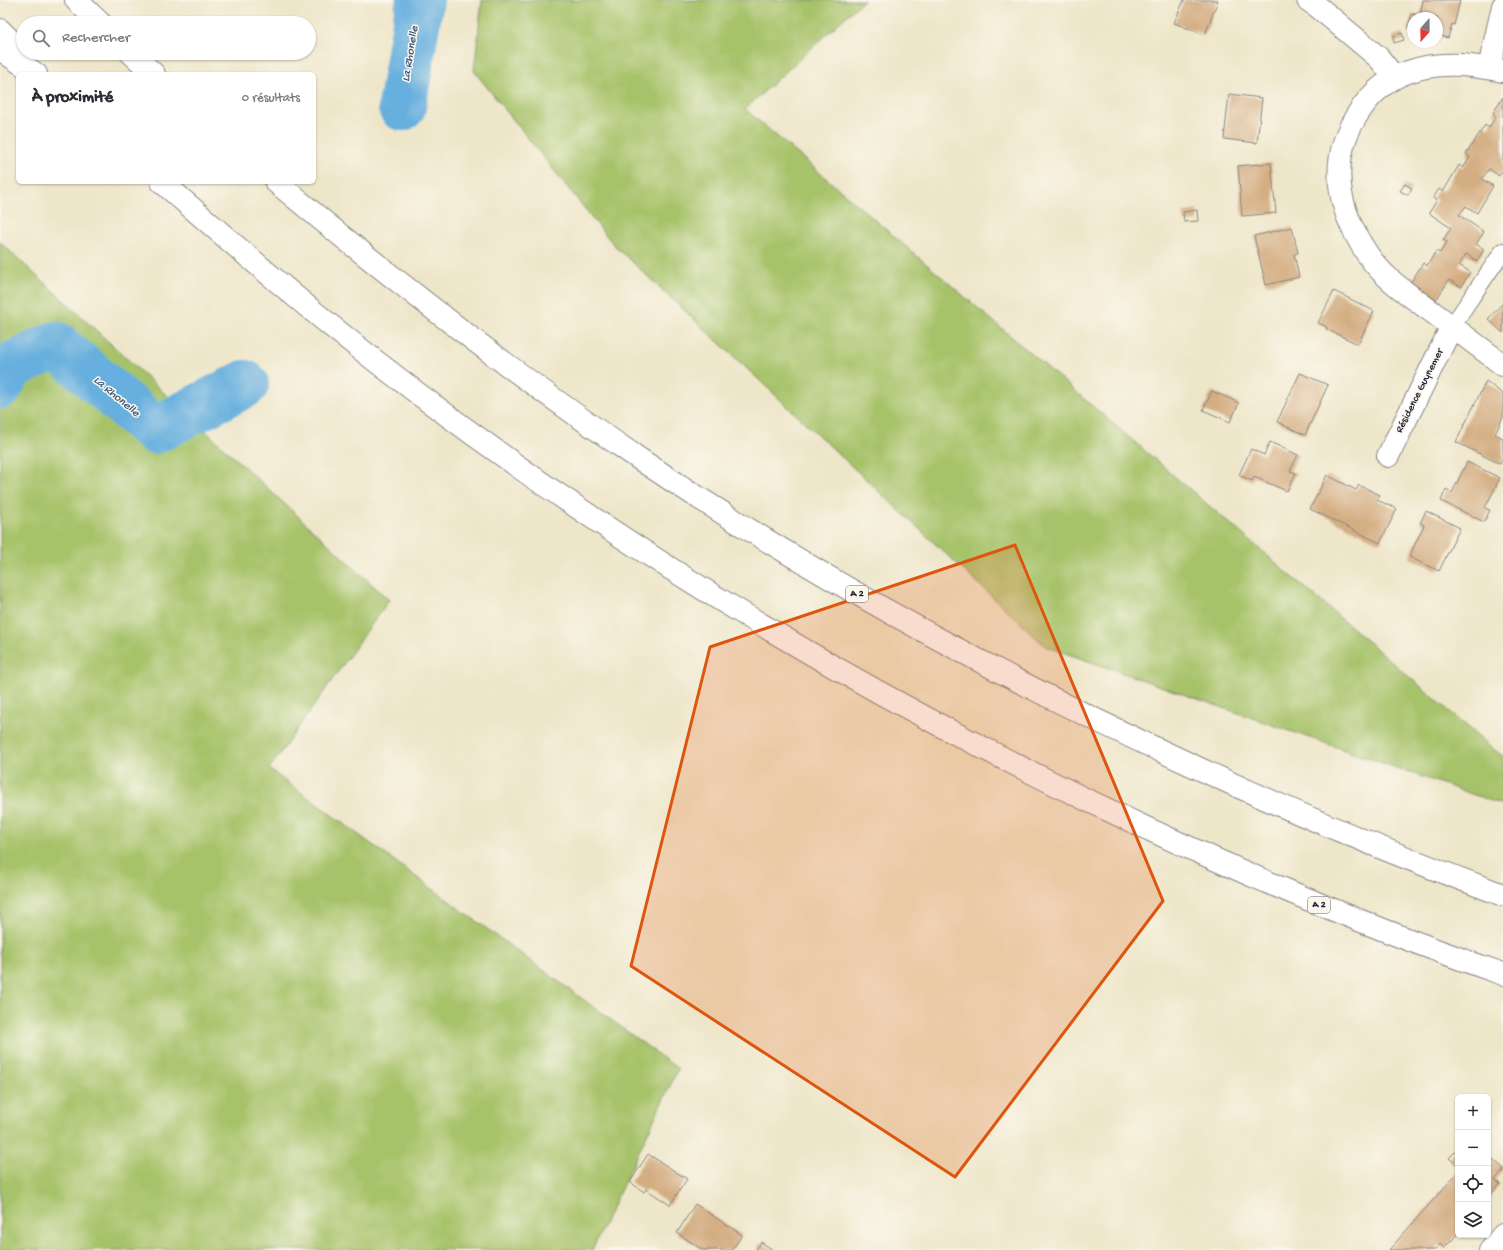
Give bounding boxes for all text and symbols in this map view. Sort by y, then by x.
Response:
north arrow [1407,12,1443,48]
search box [16,16,316,60]
water label: La Rhonelle [400,24,422,83]
icon: search [30,27,52,49]
text: Rechercher [62,29,130,47]
text: À proximité [32,88,113,108]
text: 0 résultats [242,91,300,106]
street label: Résidence Guynemer [1394,346,1447,435]
water label: La Rhonelle [90,374,143,421]
road number: A 2 [846,586,868,602]
road number: A 2 [1308,897,1330,913]
map controls [1455,1094,1491,1238]
button: + [1455,1094,1491,1130]
button: − [1455,1130,1491,1166]
button: locate [1455,1166,1491,1202]
button: layers [1455,1202,1491,1238]

